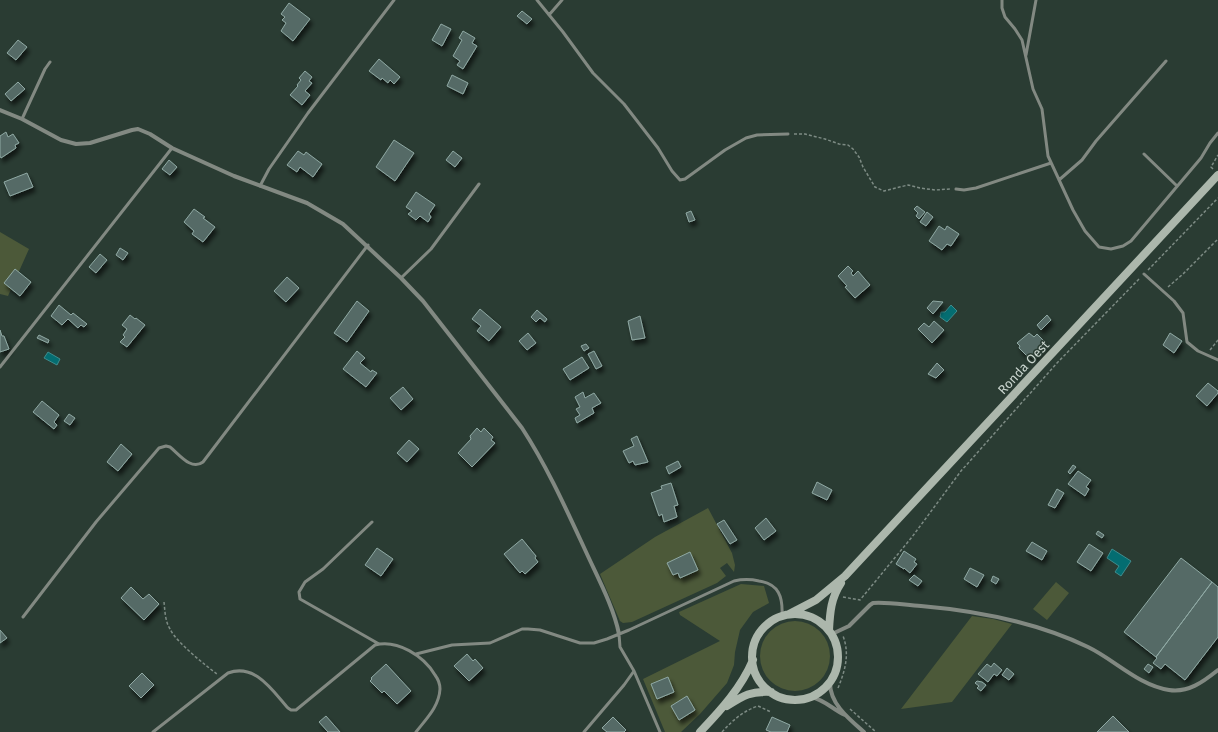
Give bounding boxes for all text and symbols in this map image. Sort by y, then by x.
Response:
street label: Ronda Oest [995,337,1052,397]

